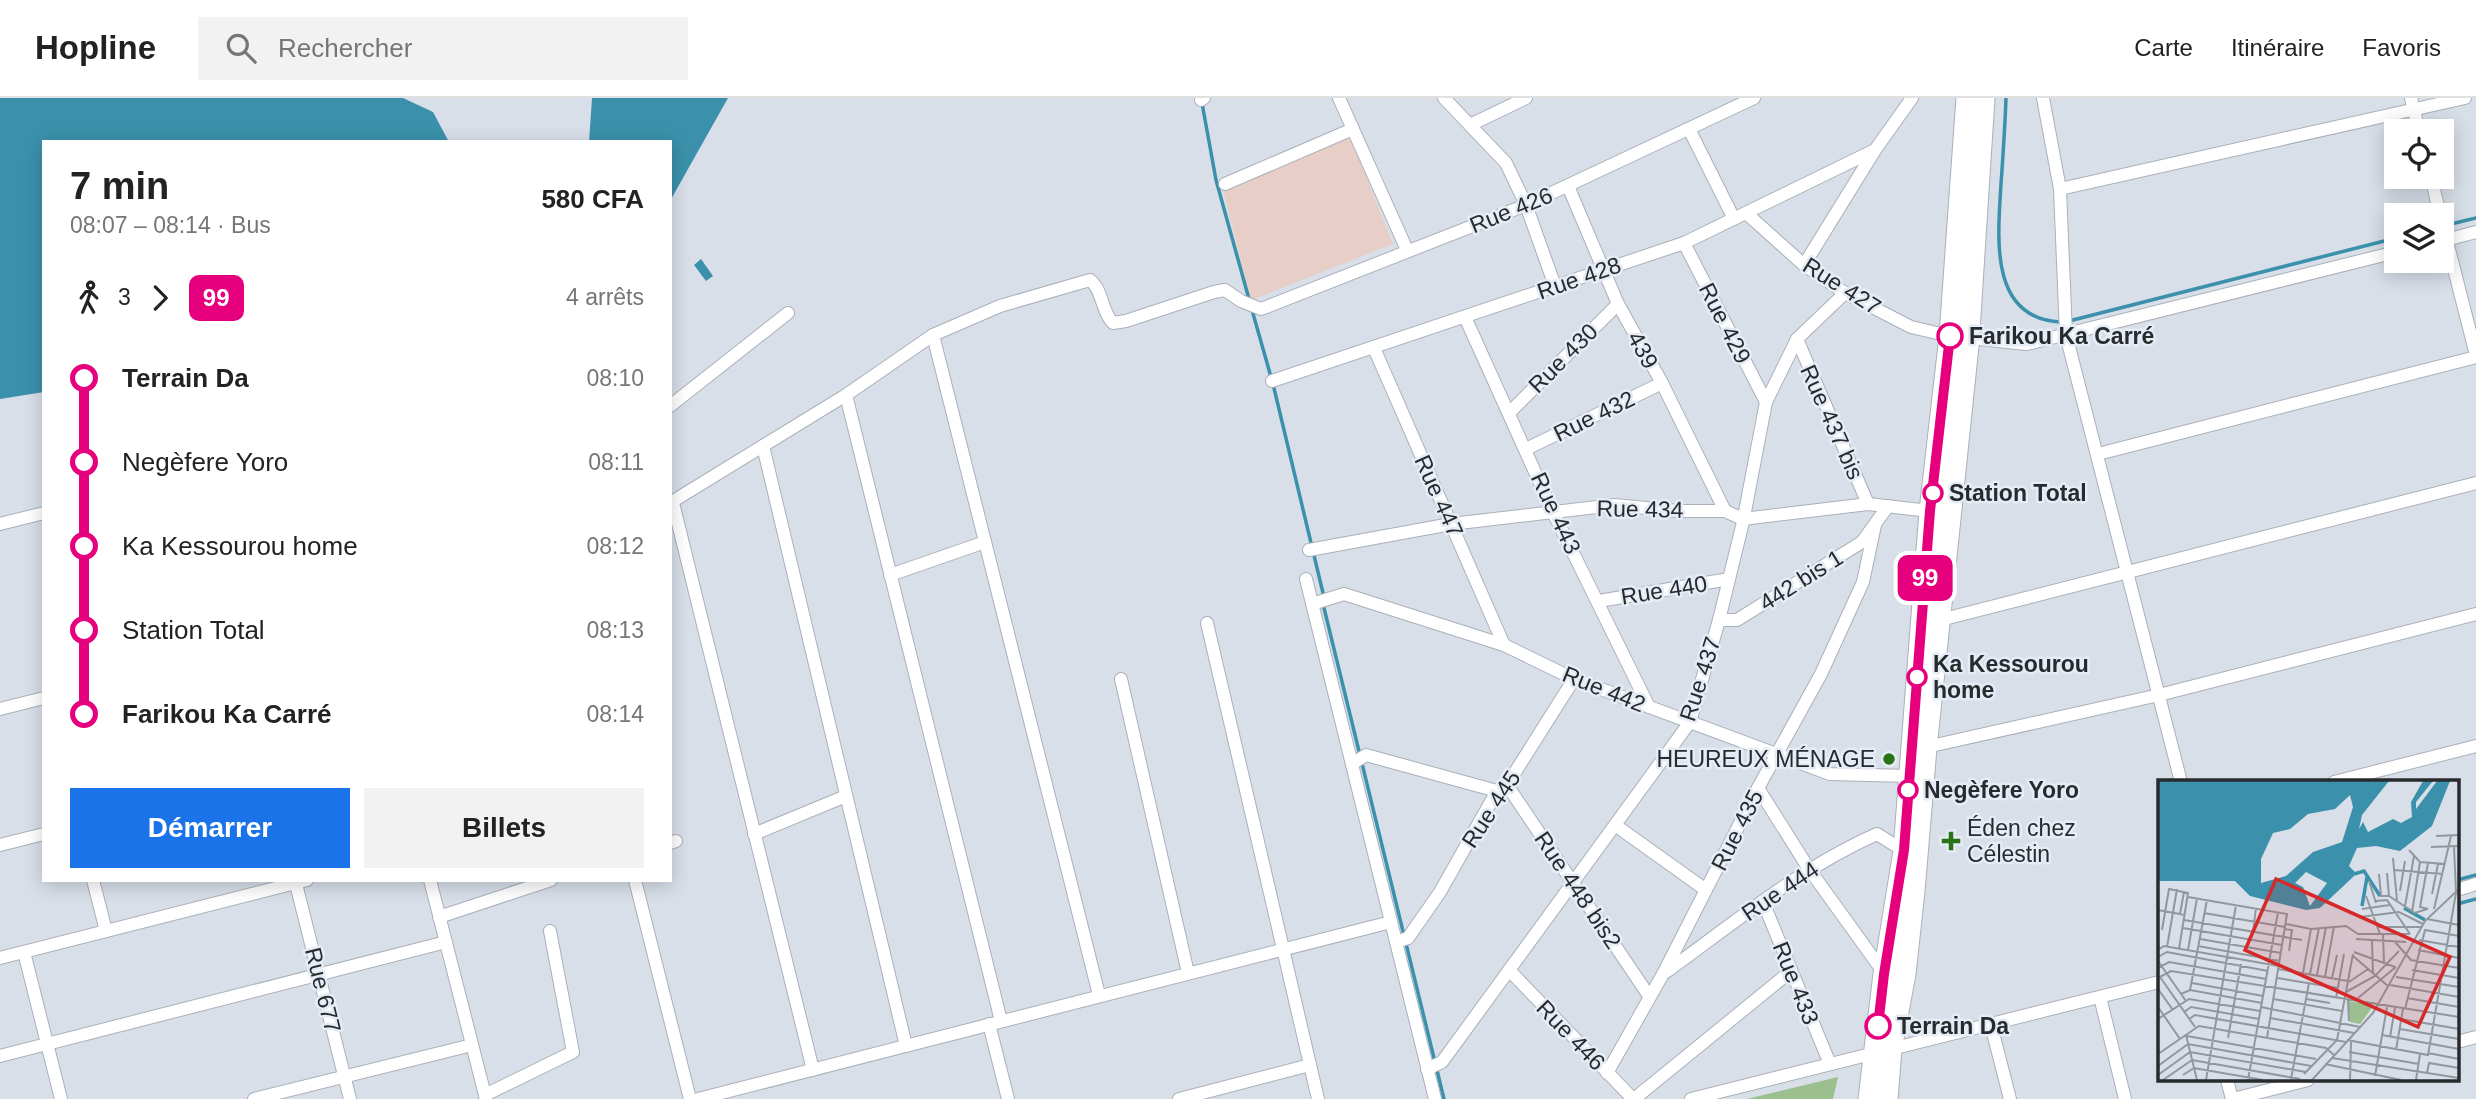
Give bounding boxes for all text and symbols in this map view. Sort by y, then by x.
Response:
search box [198,17,688,80]
text: Hopline [35,29,156,66]
icon: search [222,29,260,67]
text: Rechercher [278,33,412,63]
text: Carte [2134,34,2193,61]
text: Itinéraire [2231,34,2324,61]
text: Favoris [2362,34,2441,61]
map controls [2384,119,2454,273]
button: locate [2384,119,2454,189]
text: 7 min [70,165,169,207]
street label: Rue 426 [1466,182,1556,238]
text: 580 CFA [541,184,644,214]
button: layers [2384,203,2454,273]
text: 08:07 – 08:14 · Bus [70,212,271,238]
street label: Rue 428 [1534,252,1624,304]
street label: Rue 427 [1798,252,1886,320]
street label: Rue 429 [1694,278,1756,368]
icon: walk [70,279,108,317]
icon: forward [141,279,179,317]
text: 3 [118,284,131,310]
text: 99 [203,284,230,311]
text: 4 arrêts [566,284,644,310]
street label: Rue 430 [1523,318,1603,398]
marker: Farikou Ka Carré [1937,323,1963,349]
place label: Farikou Ka Carré [1969,323,2154,349]
street label: 439 [1622,327,1664,373]
street label: Rue 437 bis [1795,361,1869,483]
text: Terrain Da [122,363,249,393]
text: 08:10 [586,365,644,391]
street label: Rue 432 [1549,385,1639,447]
text: Negèfere Yoro [122,447,288,477]
text: 08:11 [588,449,644,475]
street label: Rue 447 [1409,451,1469,541]
street label: Rue 443 [1526,468,1586,558]
place label: Station Total [1949,480,2087,506]
marker: Station Total [1923,483,1943,503]
street label: Rue 434 [1596,495,1684,523]
text: Ka Kessourou home [122,531,358,561]
text: 08:12 [586,533,644,559]
street label: 442 bis 1 [1755,544,1847,616]
line badge: 99 [1894,555,1956,601]
text: 99 [1912,564,1938,591]
street label: Rue 440 [1619,570,1709,610]
text: Station Total [122,615,265,645]
text: 08:13 [586,617,644,643]
street label: Rue 437 [1674,634,1726,724]
place label: Ka Kessourou home [1933,651,2089,703]
street label: Rue 442 [1559,661,1649,717]
marker: Ka Kessourou home [1907,667,1927,687]
text: Farikou Ka Carré [122,699,332,729]
text: 08:14 [586,701,644,727]
place label: HEUREUX MÉNAGE [1656,746,1875,772]
marker: HEUREUX MÉNAGE [1881,751,1897,767]
street label: Rue 445 [1456,765,1526,853]
place label: Negèfere Yoro [1924,777,2079,803]
marker: Negèfere Yoro [1898,780,1918,800]
inset map [2158,780,2458,1082]
street label: Rue 435 [1706,785,1768,875]
button: Démarrer [70,788,350,868]
button: Billets [364,788,644,868]
place label: Éden chez Célestin [1967,815,2076,867]
street label: Rue 448 bis2 [1529,827,1627,953]
marker: Éden chez Célestin [1941,831,1961,851]
street label: Rue 444 [1737,856,1823,926]
street label: Rue 433 [1768,938,1824,1028]
street label: Rue 677 [300,945,346,1035]
street label: Rue 446 [1531,995,1611,1075]
marker: Terrain Da [1865,1013,1891,1039]
place label: Terrain Da [1897,1013,2009,1039]

